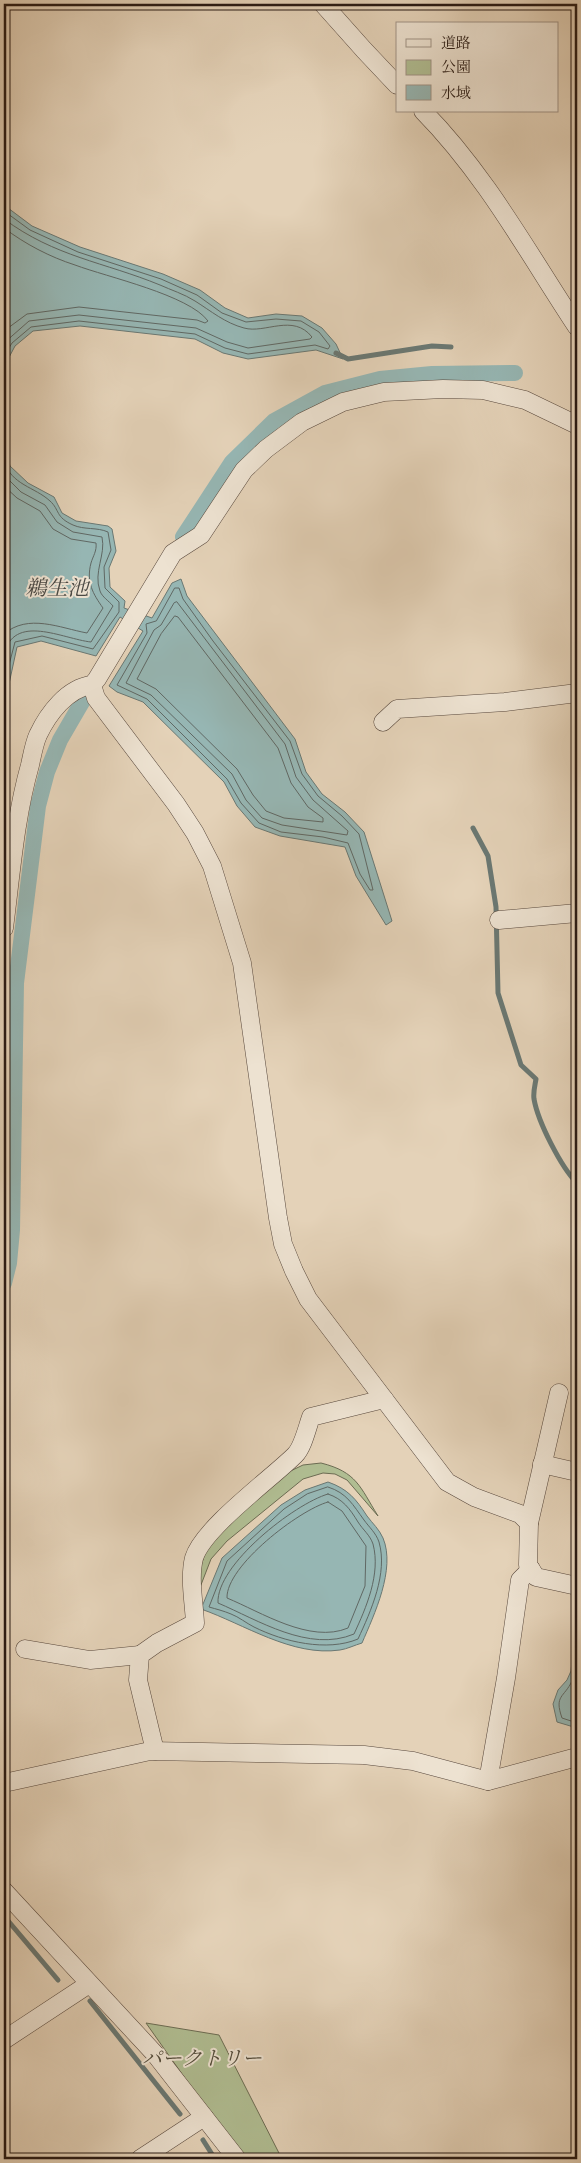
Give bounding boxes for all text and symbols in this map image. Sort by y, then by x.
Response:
legend [396,22,558,112]
text: 道路 [441,34,471,53]
text: 公園 [441,58,471,77]
text: 水域 [441,84,471,103]
water label: 鵜生池 [26,576,90,602]
park label: パークトリー [142,2047,262,2072]

